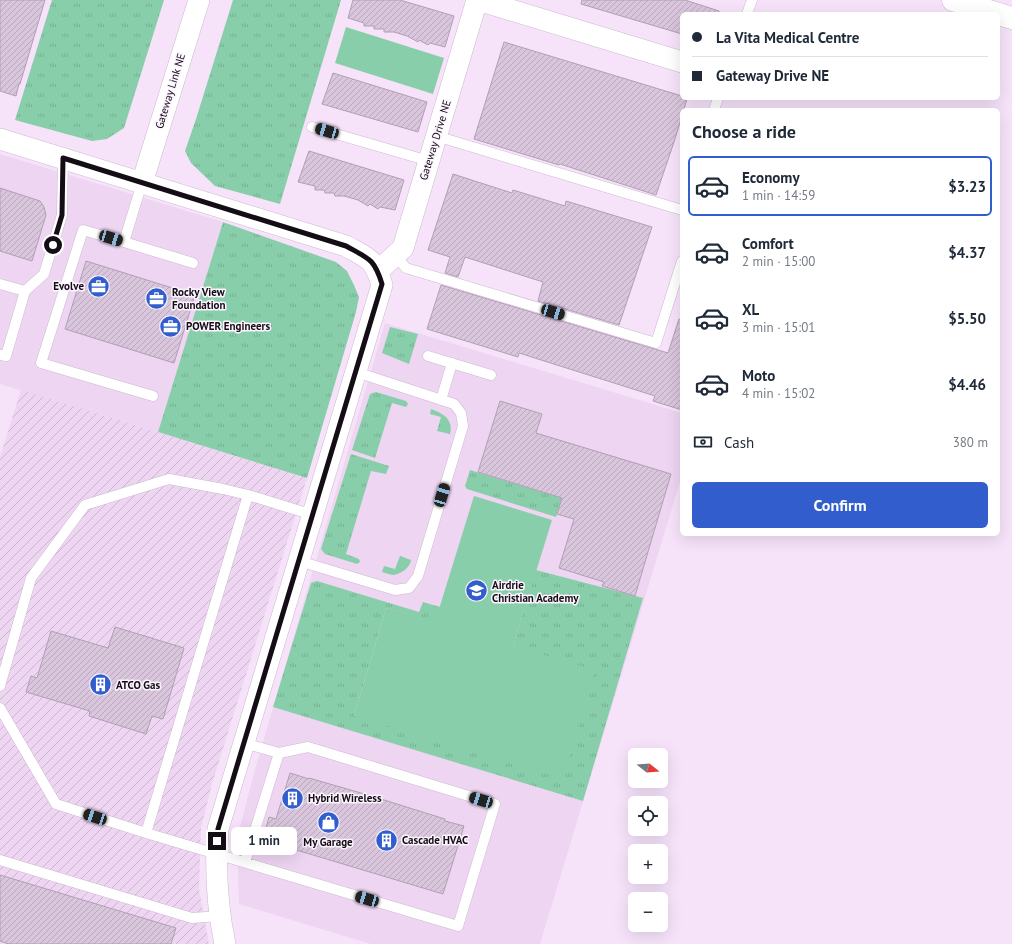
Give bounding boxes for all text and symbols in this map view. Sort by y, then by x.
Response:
text: La Vita Medical Centre [716,28,859,47]
street label: Gateway Link NE [152,51,188,130]
text: Gateway Drive NE [716,66,829,85]
street label: Gateway Drive NE [416,98,454,182]
text: Choose a ride [692,120,796,143]
car [314,122,340,140]
icon: car [694,168,730,204]
text: Economy [742,168,800,187]
text: $3.23 [948,177,986,196]
text: 1 min · 14:59 [742,187,815,204]
car [98,229,124,247]
icon: car [694,234,730,270]
text: Comfort [742,234,794,253]
route start [44,236,62,254]
text: $4.37 [948,243,986,262]
text: 2 min · 15:00 [742,253,815,270]
office icon: Evolve [86,273,112,299]
place label: Evolve [53,279,84,293]
office icon: Rocky View Foundation [143,285,169,311]
place label: Rocky View Foundation [172,285,226,312]
icon: car [694,300,730,336]
text: XL [742,300,759,319]
car [540,303,566,321]
text: $5.50 [948,309,986,328]
office icon: POWER Engineers [158,313,184,339]
place label: POWER Engineers [186,319,270,333]
text: 3 min · 15:01 [742,319,815,336]
icon: car [694,366,730,402]
text: Moto [742,366,775,385]
text: $4.46 [948,375,986,394]
text: 4 min · 15:02 [742,385,815,402]
icon: cash [692,431,714,453]
text: Cash [724,433,754,452]
text: 380 m [953,434,988,451]
car [433,482,451,508]
button: Confirm [692,482,988,528]
school or university icon: Airdrie Christian Academy [464,578,490,604]
place label: Airdrie Christian Academy [492,578,579,605]
building icon: ATCO Gas [88,672,114,698]
place label: ATCO Gas [116,678,160,692]
north arrow [628,748,668,788]
map controls [628,748,668,932]
building icon: Hybrid Wireless [279,785,305,811]
place label: Hybrid Wireless [308,791,382,805]
car [468,791,494,809]
button: locate [628,796,668,836]
car [82,808,108,826]
shop icon: My Garage [315,809,341,835]
callout: 1 min [231,827,297,855]
building icon: Cascade HVAC [373,827,399,853]
route end [208,832,226,850]
text: 1 min [248,832,280,849]
place label: Cascade HVAC [402,833,468,847]
place label: My Garage [303,835,353,849]
button: + [628,844,668,884]
car [354,890,380,908]
button: − [628,892,668,932]

